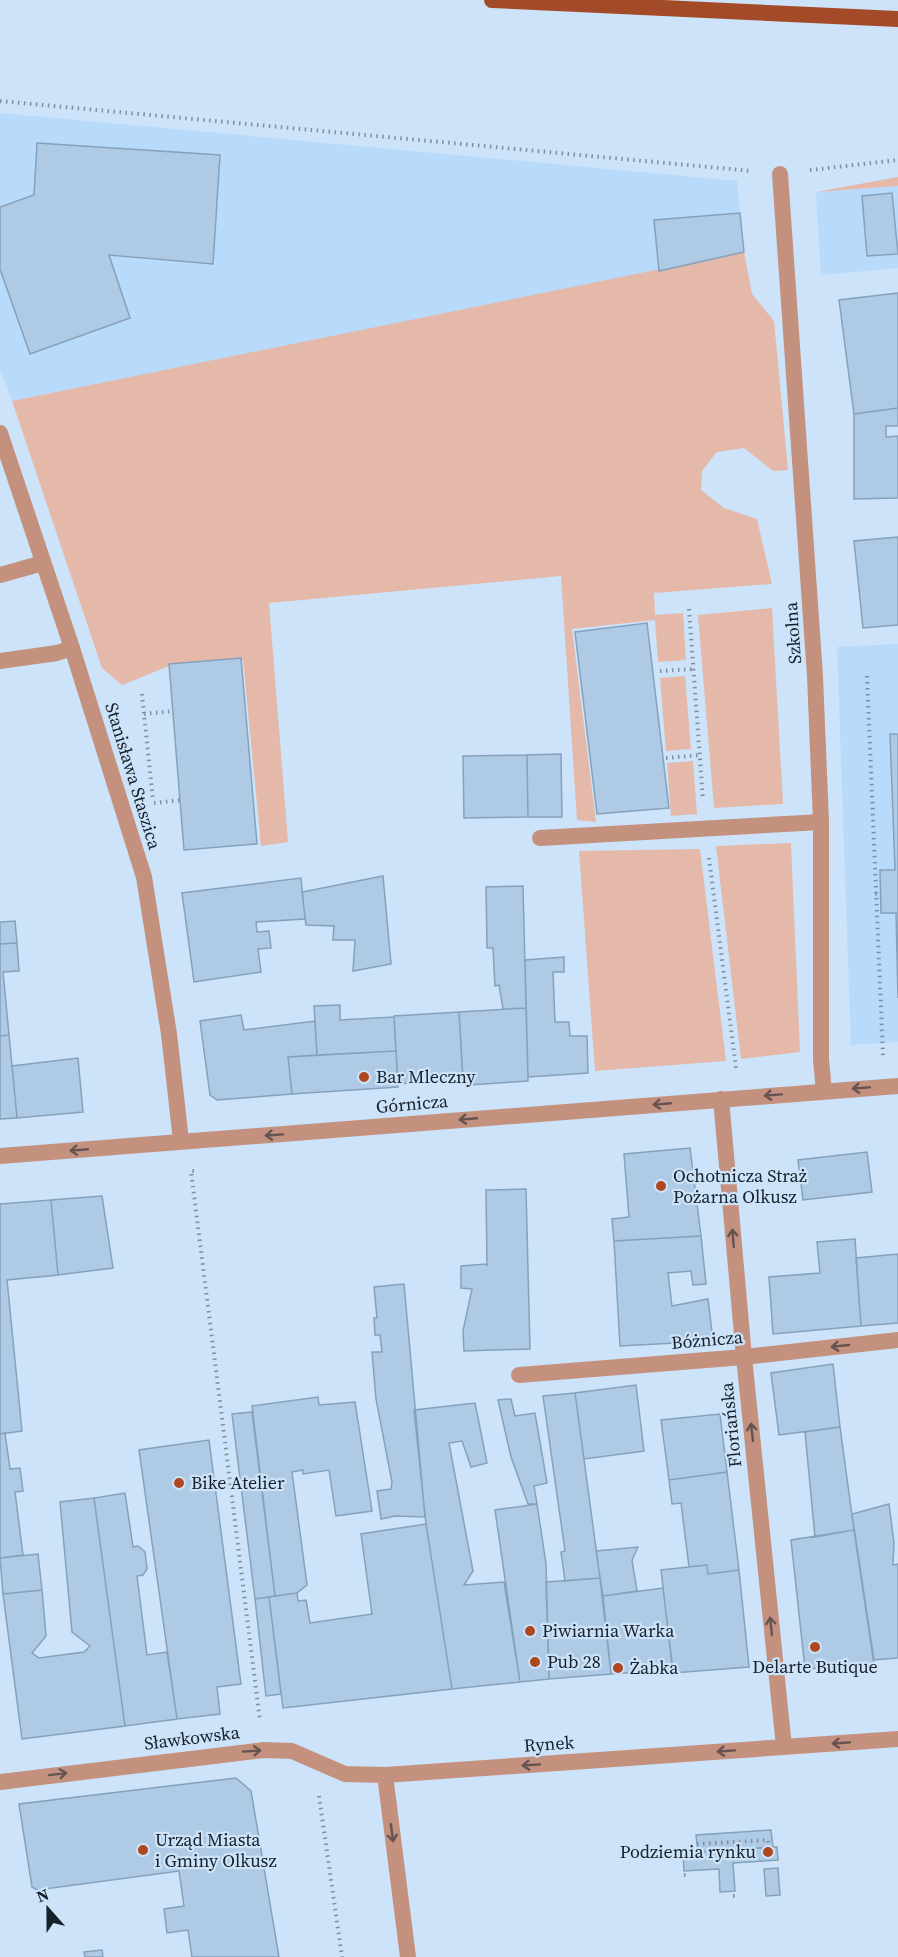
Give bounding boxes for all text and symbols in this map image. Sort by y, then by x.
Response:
street label: Szkolna [778,600,807,665]
street label: Stanisława Staszica [99,699,168,853]
place label: Bar Mleczny [376,1064,476,1089]
marker: Bar Mleczny [357,1070,371,1084]
one-way arrow [852,1083,872,1094]
street label: Górnicza [375,1088,450,1119]
one-way arrow [763,1090,783,1101]
one-way arrow [653,1099,673,1110]
one-way arrow [459,1114,478,1125]
one-way arrow [264,1130,284,1141]
one-way arrow [70,1145,90,1156]
place label: Ochotnicza Straż Pożarna Olkusz [673,1163,807,1209]
marker: Ochotnicza Straż Pożarna Olkusz [654,1179,668,1193]
one-way arrow [727,1228,738,1248]
street label: Bóżnicza [670,1324,745,1355]
one-way arrow [830,1341,850,1352]
street label: Floriańska [714,1381,747,1469]
one-way arrow [746,1423,757,1442]
place label: Bike Atelier [191,1470,285,1495]
marker: Bike Atelier [172,1476,186,1490]
one-way arrow [766,1617,777,1636]
place label: Piwiarnia Warka [542,1618,675,1643]
marker: Piwiarnia Warka [523,1624,537,1638]
marker: Delarte Butique [808,1640,822,1654]
place label: Pub 28 [547,1649,601,1674]
place label: Delarte Butique [752,1654,878,1679]
marker: Pub 28 [528,1655,542,1669]
place label: Żabka [630,1655,679,1680]
marker: Żabka [611,1661,625,1675]
street label: Sławkowska [143,1719,242,1756]
street label: Rynek [523,1729,575,1758]
one-way arrow [832,1737,852,1748]
one-way arrow [241,1746,261,1757]
one-way arrow [717,1746,736,1757]
one-way arrow [522,1760,542,1771]
one-way arrow [48,1769,67,1780]
one-way arrow [387,1823,398,1843]
place label: Urząd Miasta i Gminy Olkusz [155,1827,277,1873]
place label: Podziemia rynku [620,1839,756,1864]
marker: Urząd Miasta i Gminy Olkusz [136,1843,150,1857]
marker: Podziemia rynku [761,1845,775,1859]
north arrow [18,1879,78,1939]
text: N [33,1883,52,1907]

